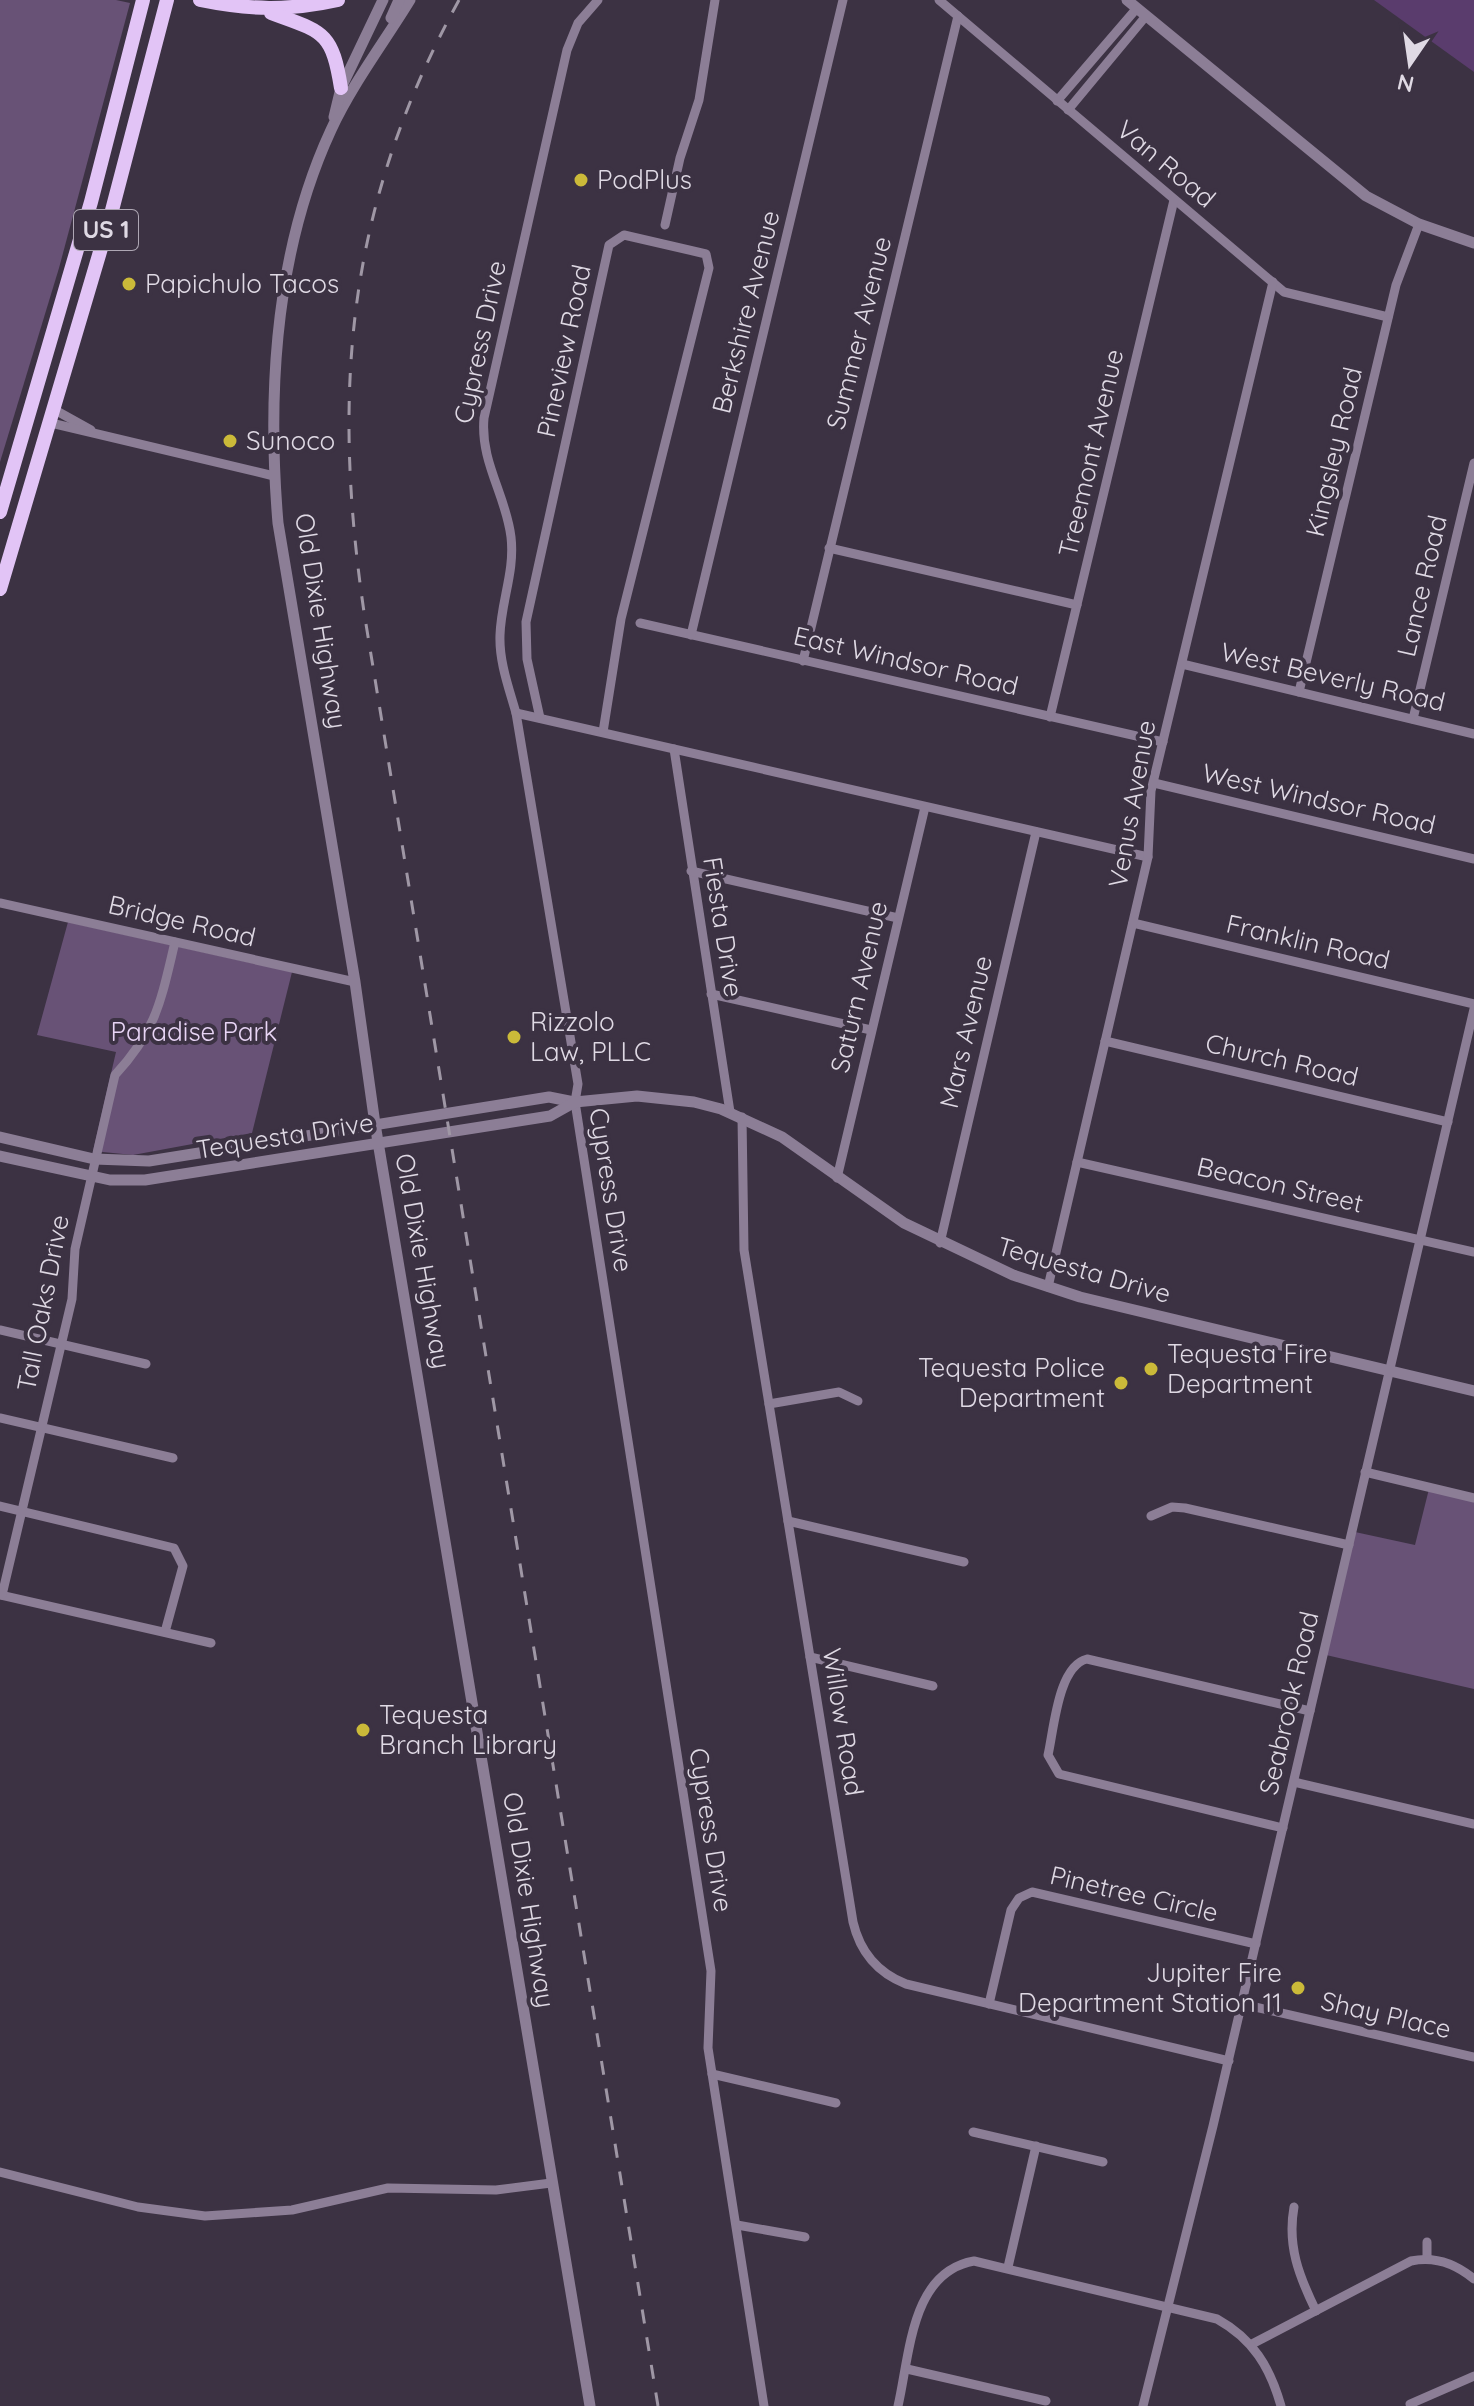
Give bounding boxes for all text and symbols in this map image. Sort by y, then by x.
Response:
north arrow [1370,24,1450,104]
text: N [1394,68,1417,99]
street label: Van Road [1110,113,1223,215]
place label: PodPlus [597,163,692,196]
marker: PodPlus [572,171,590,189]
street label: Berkshire Avenue [704,207,787,417]
road number: US 1 [74,210,138,250]
street label: Summer Avenue [819,233,898,433]
street label: Cypress Drive [446,257,513,426]
street label: Pineview Road [529,261,598,440]
place label: Papichulo Tacos [145,267,339,300]
marker: Papichulo Tacos [120,275,138,293]
street label: Treemont Avenue [1051,346,1130,560]
street label: Kingsley Road [1298,364,1369,540]
place label: Sunoco [246,424,335,457]
marker: Sunoco [221,432,239,450]
street label: Old Dixie Highway [288,511,355,731]
street label: Lance Road [1389,512,1454,660]
street label: East Windsor Road [791,619,1022,702]
street label: West Beverly Road [1218,635,1449,718]
street label: Venus Avenue [1101,718,1162,890]
street label: West Windsor Road [1199,756,1439,841]
street label: Fiesta Drive [696,855,751,999]
street label: Bridge Road [105,888,259,953]
street label: Saturn Avenue [823,898,894,1076]
street label: Franklin Road [1223,907,1393,976]
street label: Mars Avenue [932,952,999,1111]
place label: Rizzolo Law, PLLC [530,1005,651,1068]
park label: Paradise Park [111,1015,277,1048]
street label: Church Road [1202,1026,1362,1093]
marker: Rizzolo Law, PLLC [505,1028,523,1046]
street label: Tequesta Drive [194,1105,376,1166]
street label: Cypress Drive [582,1106,641,1274]
street label: Beacon Street [1194,1149,1367,1220]
street label: Old Dixie Highway [388,1151,459,1371]
street label: Tall Oaks Drive [9,1212,76,1394]
street label: Tequesta Drive [994,1229,1175,1310]
place label: Tequesta Fire Department [1167,1337,1328,1400]
place label: Tequesta Police Department [918,1351,1105,1414]
marker: Tequesta Fire Department [1142,1360,1160,1378]
marker: Tequesta Police Department [1112,1374,1130,1392]
street label: Seabrook Road [1251,1608,1326,1798]
street label: Willow Road [816,1646,871,1798]
place label: Tequesta Branch Library [379,1698,557,1761]
marker: Tequesta Branch Library [354,1721,372,1739]
street label: Cypress Drive [682,1746,741,1914]
street label: Old Dixie Highway [496,1790,563,2010]
street label: Pinetree Circle [1047,1858,1221,1929]
place label: Jupiter Fire Department Station 11 [1018,1956,1282,2019]
marker: Jupiter Fire Department Station 11 [1289,1979,1307,1997]
street label: Shay Place [1318,1984,1454,2045]

